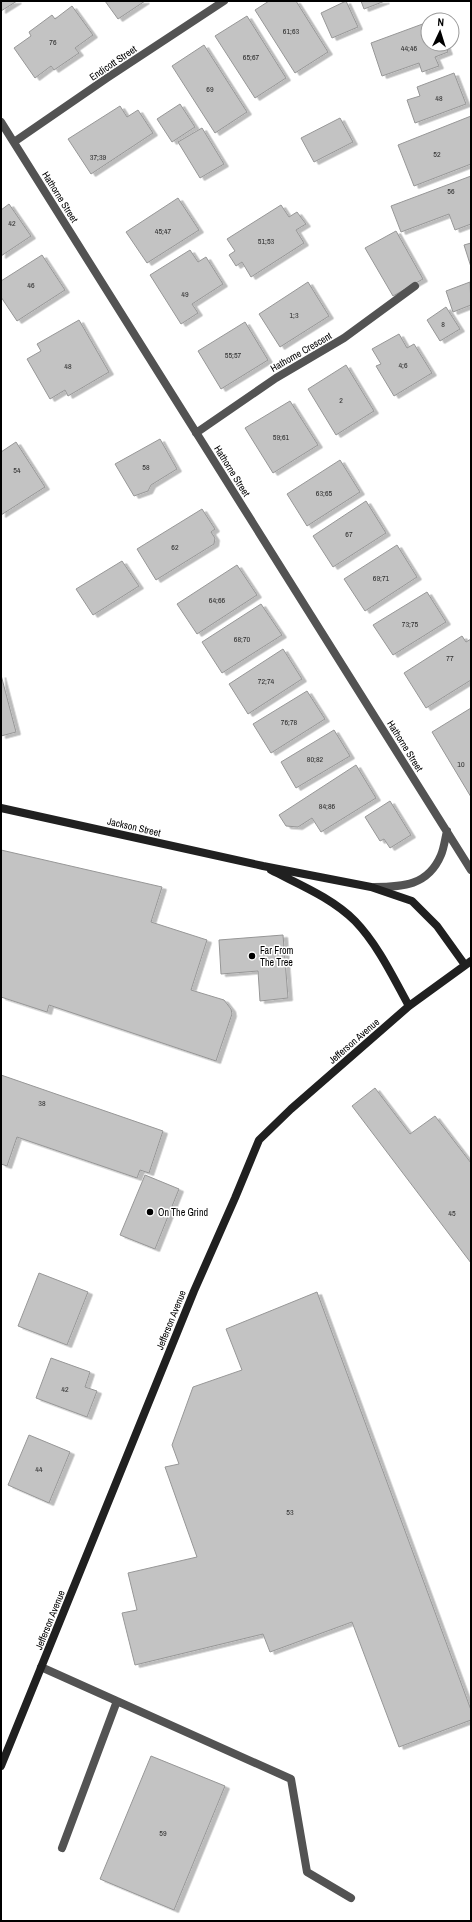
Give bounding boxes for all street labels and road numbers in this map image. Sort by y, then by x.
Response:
street label: Endicott Street [87,42,140,84]
street label: Hathorne Street [39,169,81,226]
street label: Hathorne Crescent [268,329,335,375]
street label: Hathorne Street [211,443,253,500]
street label: Hathorne Street [384,718,426,775]
street label: Jackson Street [106,815,163,840]
street label: Jefferson Avenue [326,1015,382,1067]
street label: Jefferson Avenue [153,1288,189,1352]
street label: Jefferson Avenue [32,1588,68,1652]

